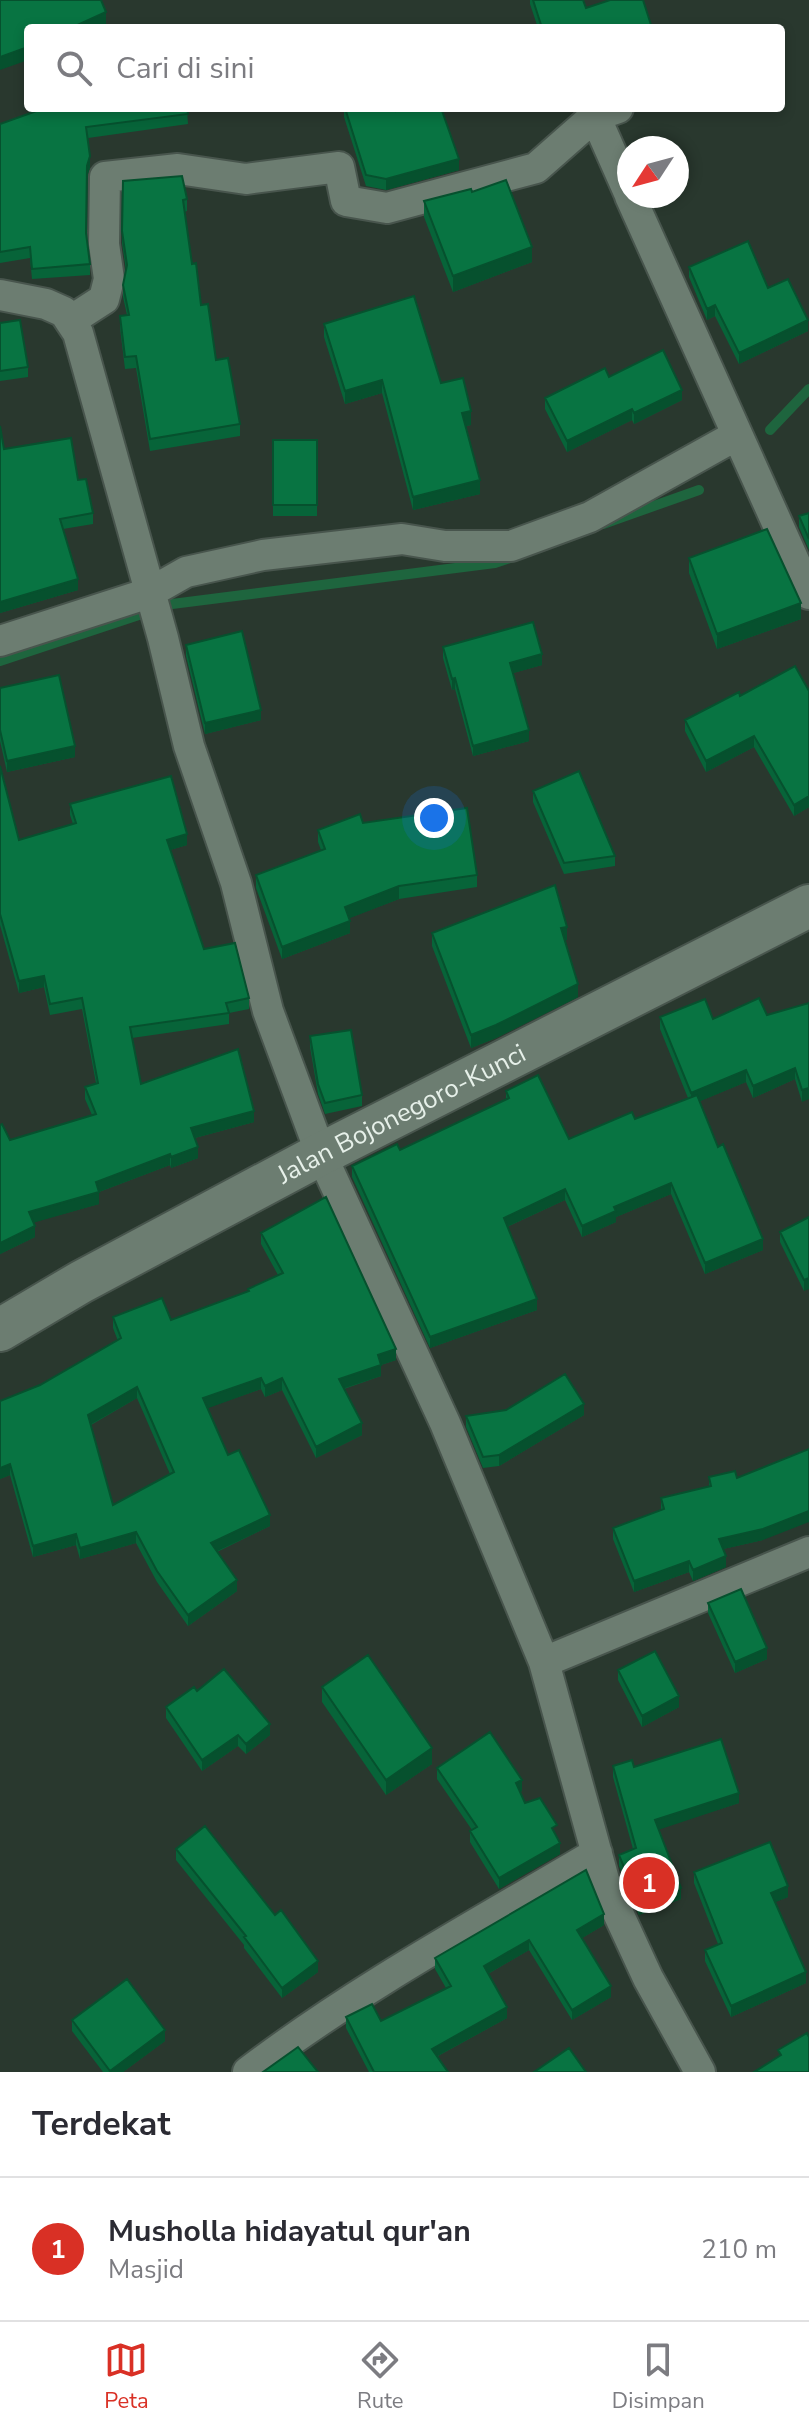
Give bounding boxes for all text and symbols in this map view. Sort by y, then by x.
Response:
search box [24,24,785,112]
icon: search [52,46,96,90]
text: Cari di sini [116,48,255,89]
north arrow [617,136,689,208]
your location [414,798,454,838]
street label: Jalan Bojonegoro-Kunci [270,1036,532,1193]
pin: 1 [623,1853,675,1913]
text: Terdekat [32,2101,170,2147]
text: Musholla hidayatul qur'an [108,2211,471,2252]
text: 1 [50,2232,66,2267]
text: 210 m [701,2232,777,2267]
text: Masjid [108,2252,184,2287]
tab: Peta [104,2338,149,2416]
tab: Rute [357,2338,403,2416]
tab: Disimpan [612,2338,705,2416]

